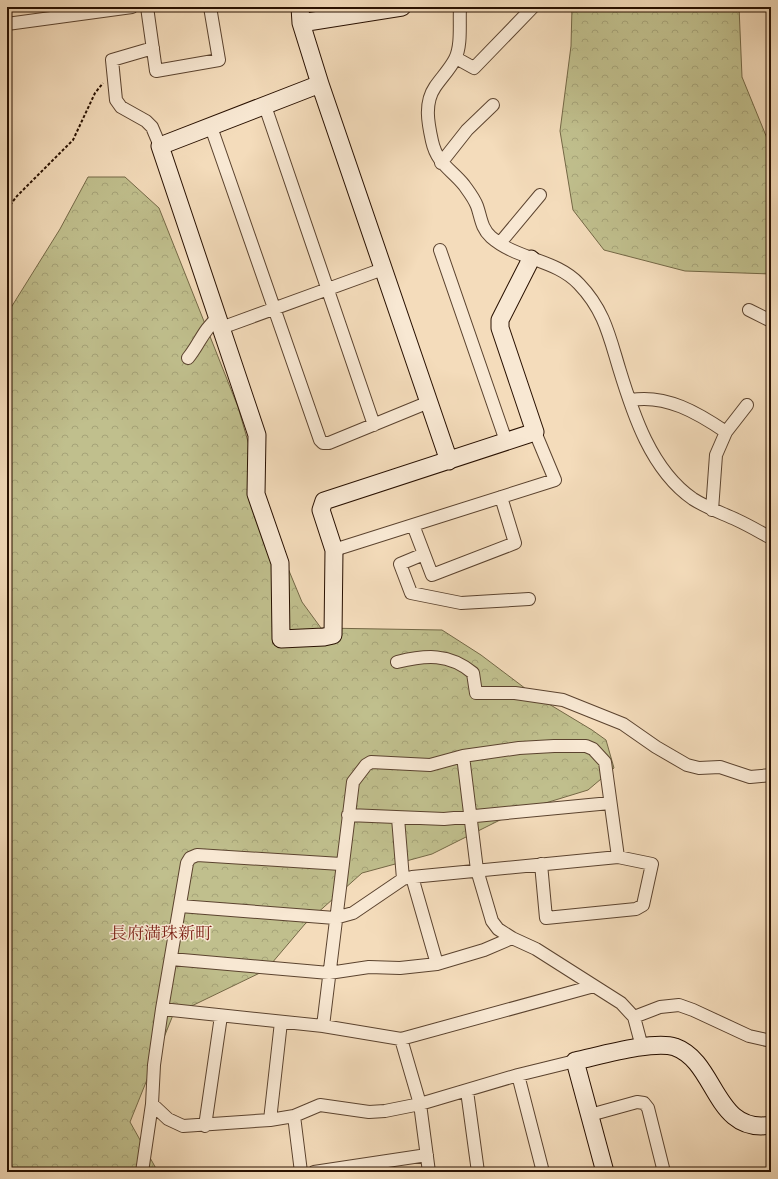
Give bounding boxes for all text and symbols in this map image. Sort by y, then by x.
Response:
district label: 長府満珠新町 [110,923,212,946]

